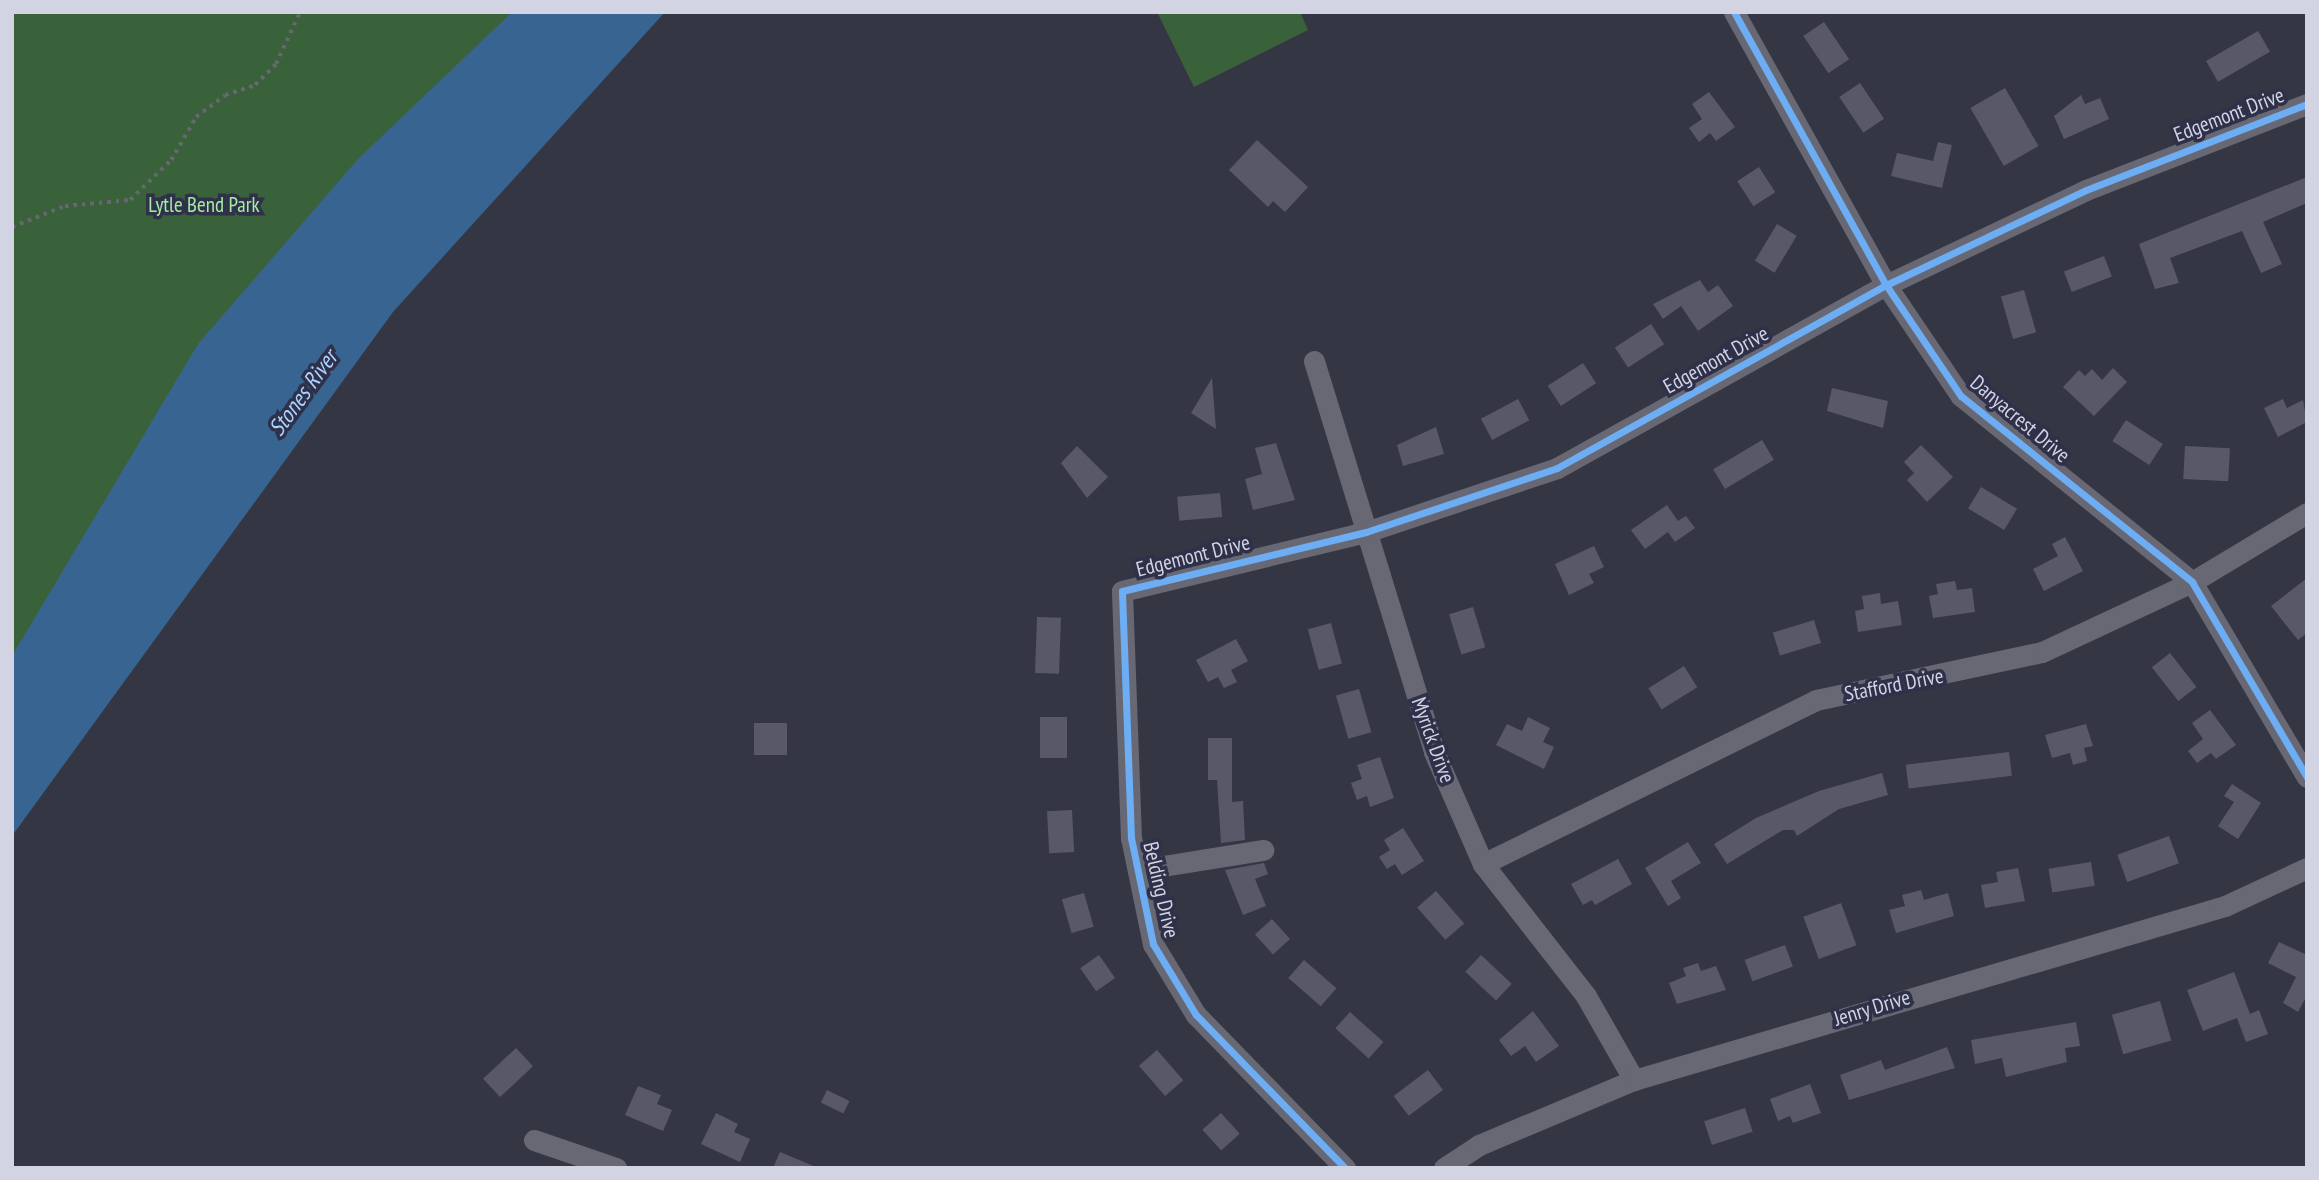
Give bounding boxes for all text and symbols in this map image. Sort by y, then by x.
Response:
street label: Edgemont Drive [2170,82,2288,148]
park label: Lytle Bend Park [148,192,260,218]
street label: Edgemont Drive [1659,321,1773,399]
water label: Stones River [263,345,343,441]
street label: Danyacrest Drive [1965,370,2075,468]
street label: Edgemont Drive [1134,530,1252,582]
street label: Stafford Drive [1842,663,1946,707]
street label: Myrick Drive [1406,693,1460,787]
street label: Belding Drive [1138,839,1184,941]
street label: Jenry Drive [1830,984,1914,1032]

